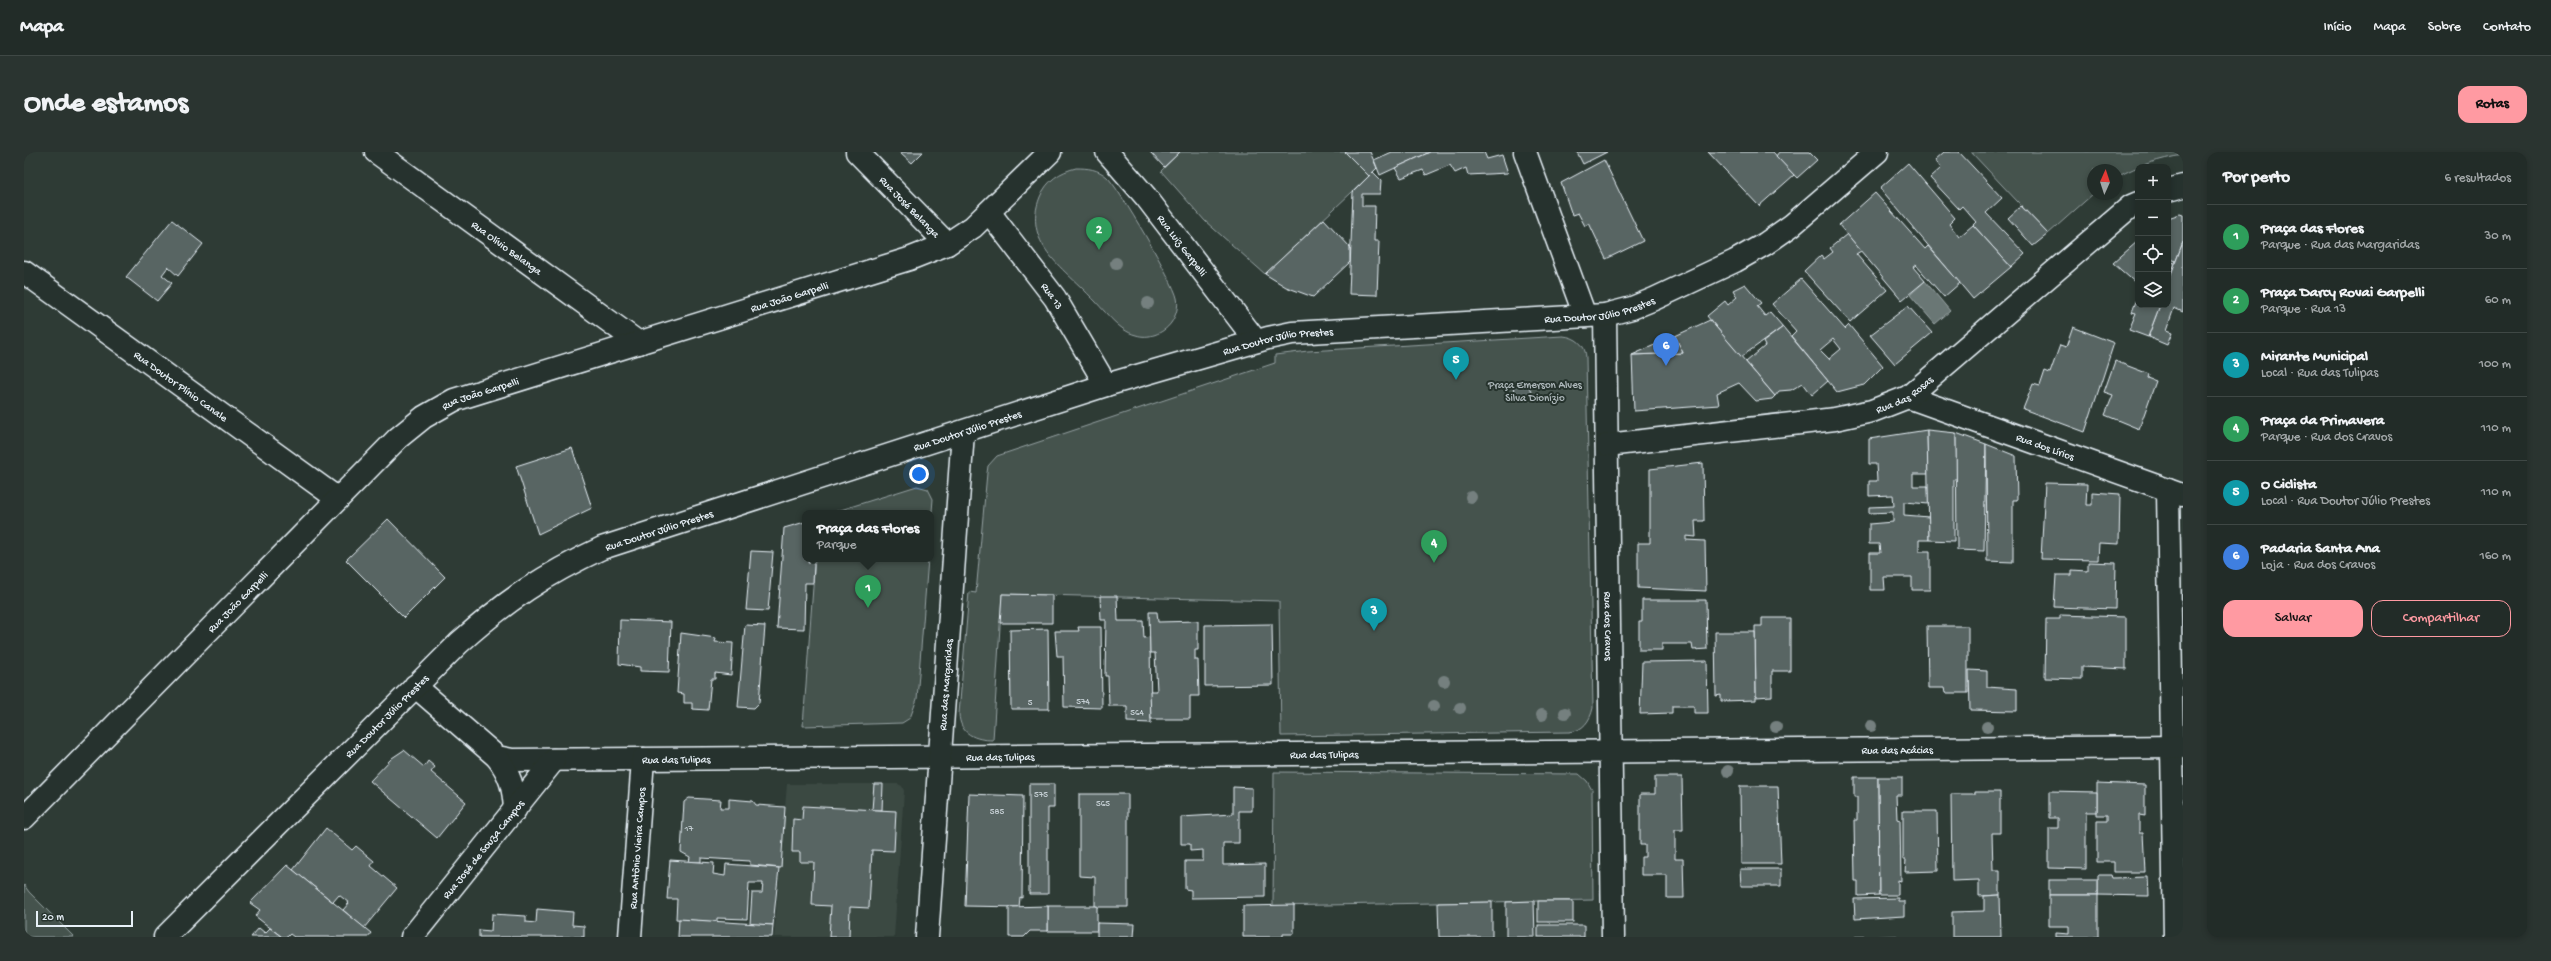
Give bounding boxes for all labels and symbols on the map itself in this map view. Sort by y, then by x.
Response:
north arrow [2087,164,2123,200]
street label: Rua José Belanga [876,175,942,242]
street label: Rua Luiz Garpelli [1154,213,1208,279]
pin: 2 [1086,217,1112,250]
street label: Rua Olívio Belanga [468,219,544,279]
street label: Rua João Garpelli [749,280,830,316]
street label: Rua 13 [1037,281,1064,312]
street label: Rua Doutor Júlio Prestes [1544,295,1658,326]
street label: Rua Doutor Júlio Prestes [1222,327,1335,359]
pin: 6 [1653,333,1679,366]
pin: 5 [1443,347,1469,380]
street label: Rua Doutor Plínio Canale [131,349,230,425]
street label: Rua das Rosas [1875,374,1937,417]
street label: Rua João Garpelli [440,376,521,414]
park label: Praça Emerson Alves Silva Dionízio [1487,380,1583,405]
street label: Rua Doutor Júlio Prestes [912,408,1024,455]
street label: Rua dos Lírios [2014,432,2076,464]
your location [909,464,929,484]
street label: Rua Doutor Júlio Prestes [604,508,716,555]
pin: 4 [1421,530,1447,563]
street label: Rua João Garpelli [206,570,271,636]
pin: 1 [855,575,881,608]
street label: Rua dos Cravos [1601,591,1613,662]
pin: 3 [1361,598,1387,631]
street label: Rua das Margaridas [938,638,956,731]
street label: Rua Doutor Júlio Prestes [344,672,432,761]
house number: 574 [1076,697,1091,708]
house number: 5 [1028,698,1033,709]
house number: 564 [1130,708,1145,719]
street label: Rua das Acácias [1861,745,1934,758]
street label: Rua das Tulipas [1290,749,1360,762]
street label: Rua das Tulipas [966,752,1036,764]
street label: Rua das Tulipas [642,754,712,767]
street label: Rua Antônio Vieira Campos [628,786,649,910]
house number: 575 [1034,790,1048,801]
street label: Rua José de Souza Campos [441,798,528,902]
house number: 565 [1096,799,1110,810]
house number: 585 [990,807,1004,818]
house number: 17 [684,824,693,835]
scale bar [36,909,133,928]

